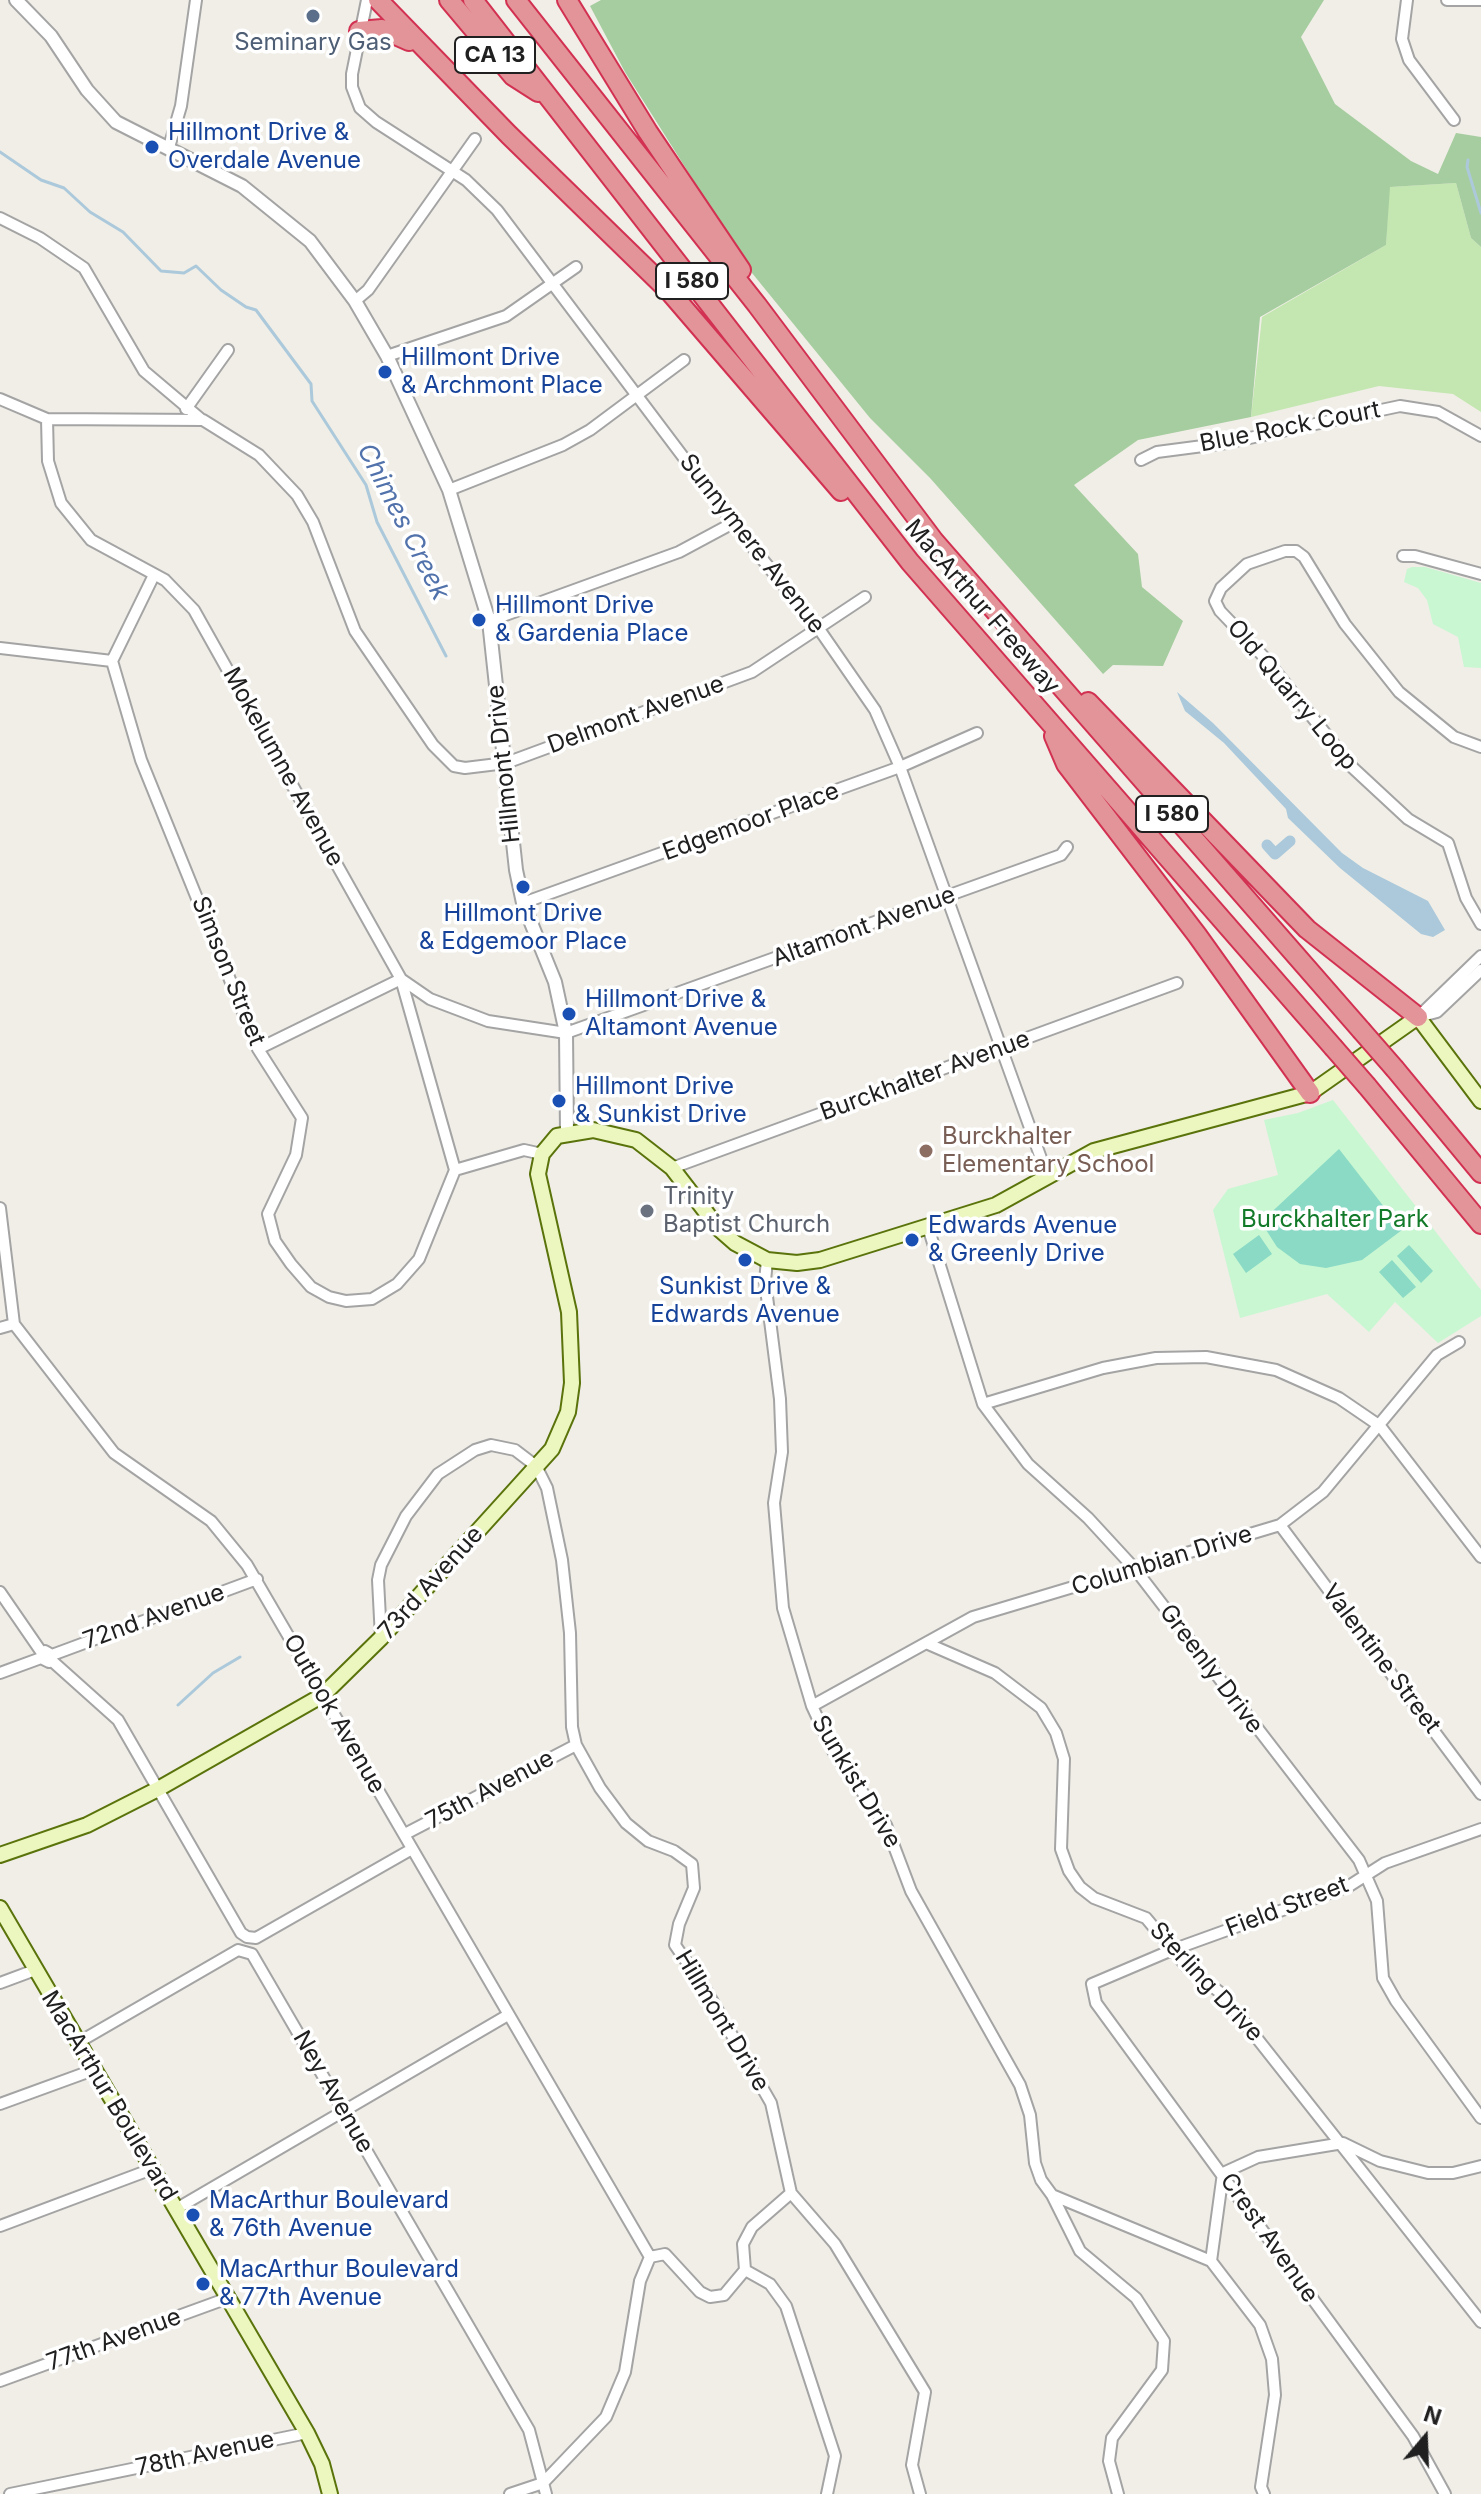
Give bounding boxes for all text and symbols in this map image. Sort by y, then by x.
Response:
marker: Seminary Gas [304,7,322,25]
place label: Seminary Gas [234,29,392,57]
road number: CA 13 [455,37,535,73]
place label: Hillmont Drive & Overdale Avenue [168,119,361,175]
marker: Hillmont Drive & Overdale Avenue [143,138,161,156]
road number: I 580 [656,263,728,299]
place label: Hillmont Drive & Archmont Place [401,344,603,400]
marker: Hillmont Drive & Archmont Place [376,363,394,381]
street label: Blue Rock Court [1197,395,1383,459]
water label: Chimes Creek [350,438,456,606]
street label: Sunnymere Avenue [673,449,831,639]
street label: MacArthur Freeway [898,514,1066,700]
place label: Hillmont Drive & Gardenia Place [495,592,688,648]
marker: Hillmont Drive & Gardenia Place [470,611,488,629]
street label: Old Quarry Loop [1221,614,1363,776]
street label: Mokelumne Avenue [216,663,350,871]
street label: Delmont Avenue [544,670,728,760]
street label: Hillmont Drive [481,683,527,845]
street label: Edgemoor Place [659,777,843,867]
road number: I 580 [1136,796,1208,832]
marker: Hillmont Drive & Edgemoor Place [514,878,532,896]
street label: Altamont Avenue [769,881,959,973]
street label: Simson Street [185,892,271,1050]
place label: Hillmont Drive & Edgemoor Place [419,900,627,956]
place label: Hillmont Drive & Altamont Avenue [585,986,778,1042]
marker: Hillmont Drive & Altamont Avenue [560,1005,578,1023]
street label: Burckhalter Avenue [816,1025,1034,1127]
place label: Hillmont Drive & Sunkist Drive [575,1073,747,1129]
marker: Hillmont Drive & Sunkist Drive [550,1092,568,1110]
place label: Burckhalter Elementary School [942,1123,1154,1179]
marker: Burckhalter Elementary School [917,1142,935,1160]
place label: Trinity Baptist Church [663,1183,830,1239]
marker: Trinity Baptist Church [638,1202,656,1220]
park label: Burckhalter Park [1241,1206,1429,1234]
place label: Edwards Avenue & Greenly Drive [928,1212,1117,1268]
marker: Edwards Avenue & Greenly Drive [903,1231,921,1249]
marker: Sunkist Drive & Edwards Avenue [736,1251,754,1269]
place label: Sunkist Drive & Edwards Avenue [650,1273,840,1329]
street label: 73rd Avenue [373,1520,489,1646]
street label: Columbian Drive [1068,1520,1256,1602]
street label: 72nd Avenue [79,1578,229,1656]
street label: Valentine Street [1316,1579,1446,1739]
street label: Greenly Drive [1153,1599,1269,1739]
street label: Outlook Avenue [277,1629,391,1799]
street label: Sunkist Drive [805,1710,907,1854]
street label: 75th Avenue [421,1744,559,1836]
street label: Field Street [1222,1870,1352,1944]
street label: Sterling Drive [1143,1916,1269,2048]
street label: Hillmont Drive [669,1945,775,2097]
street label: MacArthur Boulevard [35,1986,183,2206]
street label: Ney Avenue [286,2026,380,2158]
street label: Crest Avenue [1214,2168,1324,2308]
place label: MacArthur Boulevard & 76th Avenue [209,2187,449,2243]
marker: MacArthur Boulevard & 76th Avenue [184,2206,202,2224]
place label: MacArthur Boulevard & 77th Avenue [219,2256,459,2312]
marker: MacArthur Boulevard & 77th Avenue [194,2275,212,2293]
street label: 77th Avenue [43,2302,185,2378]
north arrow [1385,2398,1465,2478]
text: N [1421,2400,1445,2430]
street label: 78th Avenue [133,2425,277,2483]

